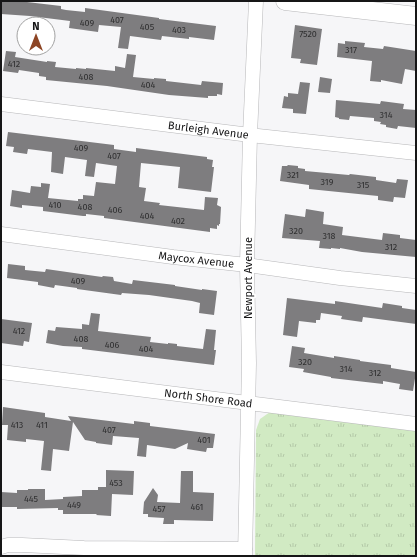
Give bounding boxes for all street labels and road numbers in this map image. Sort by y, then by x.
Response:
street label: Burleigh Avenue [167,118,250,141]
street label: Newport Avenue [242,237,255,319]
street label: Maycox Avenue [158,249,235,270]
street label: North Shore Road [164,386,253,410]

